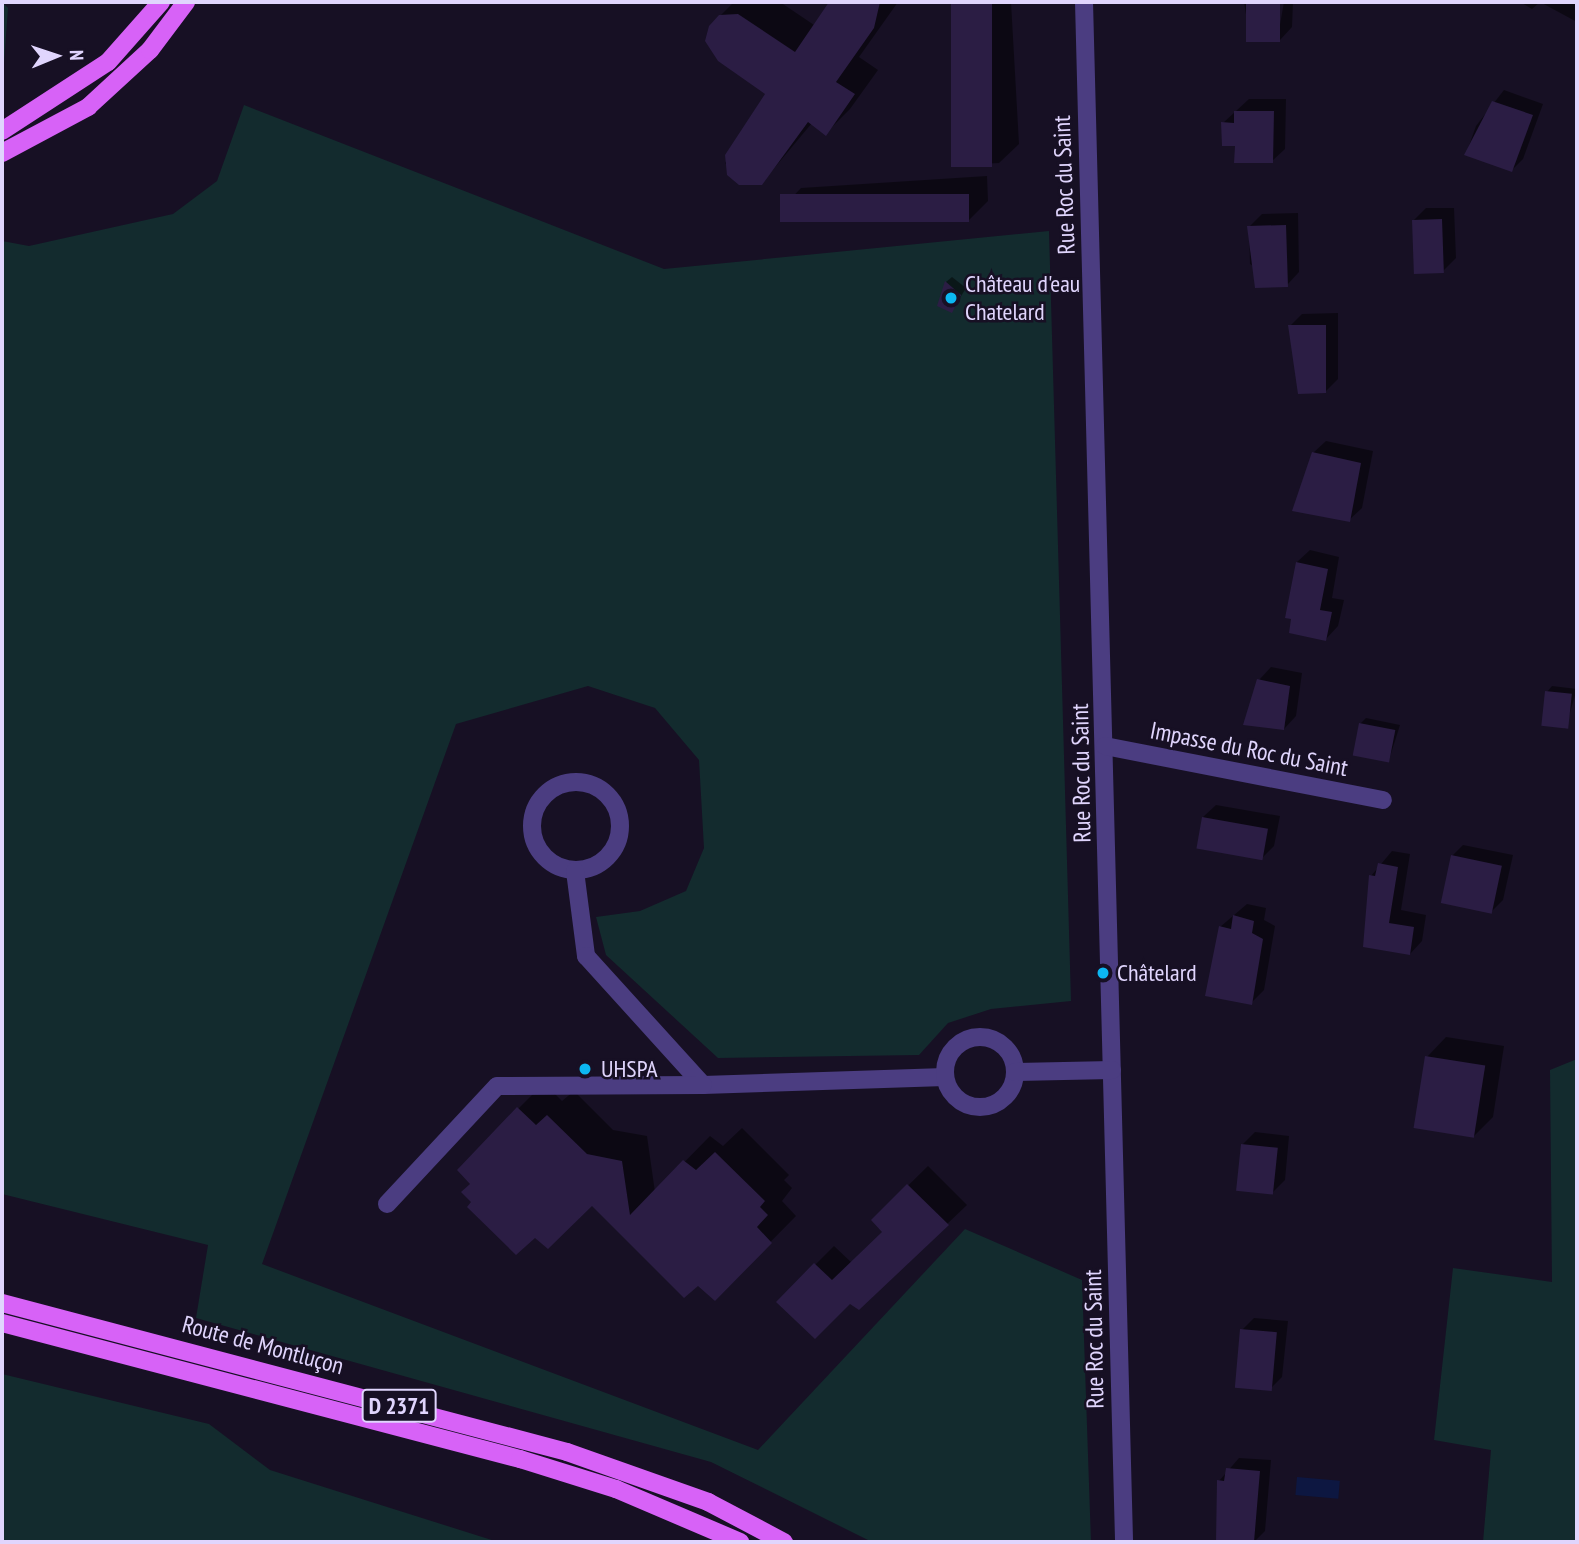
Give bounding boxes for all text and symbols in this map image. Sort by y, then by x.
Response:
north arrow [21,21,91,91]
text: N [65,50,89,61]
street label: Rue Roc du Saint [1047,115,1081,255]
place label: Château d'eau Chatelard [965,270,1080,326]
marker: Château d'eau Chatelard [943,290,959,306]
street label: Rue Roc du Saint [1065,703,1097,843]
street label: Impasse du Roc du Saint [1148,716,1350,782]
place label: Châtelard [1117,959,1197,987]
marker: Châtelard [1095,965,1111,981]
place label: UHSPA [601,1055,658,1083]
marker: UHSPA [575,1059,595,1079]
street label: Rue Roc du Saint [1078,1269,1110,1409]
street label: Route de Montluçon [179,1310,347,1380]
road number: D 2371 [360,1386,438,1426]

